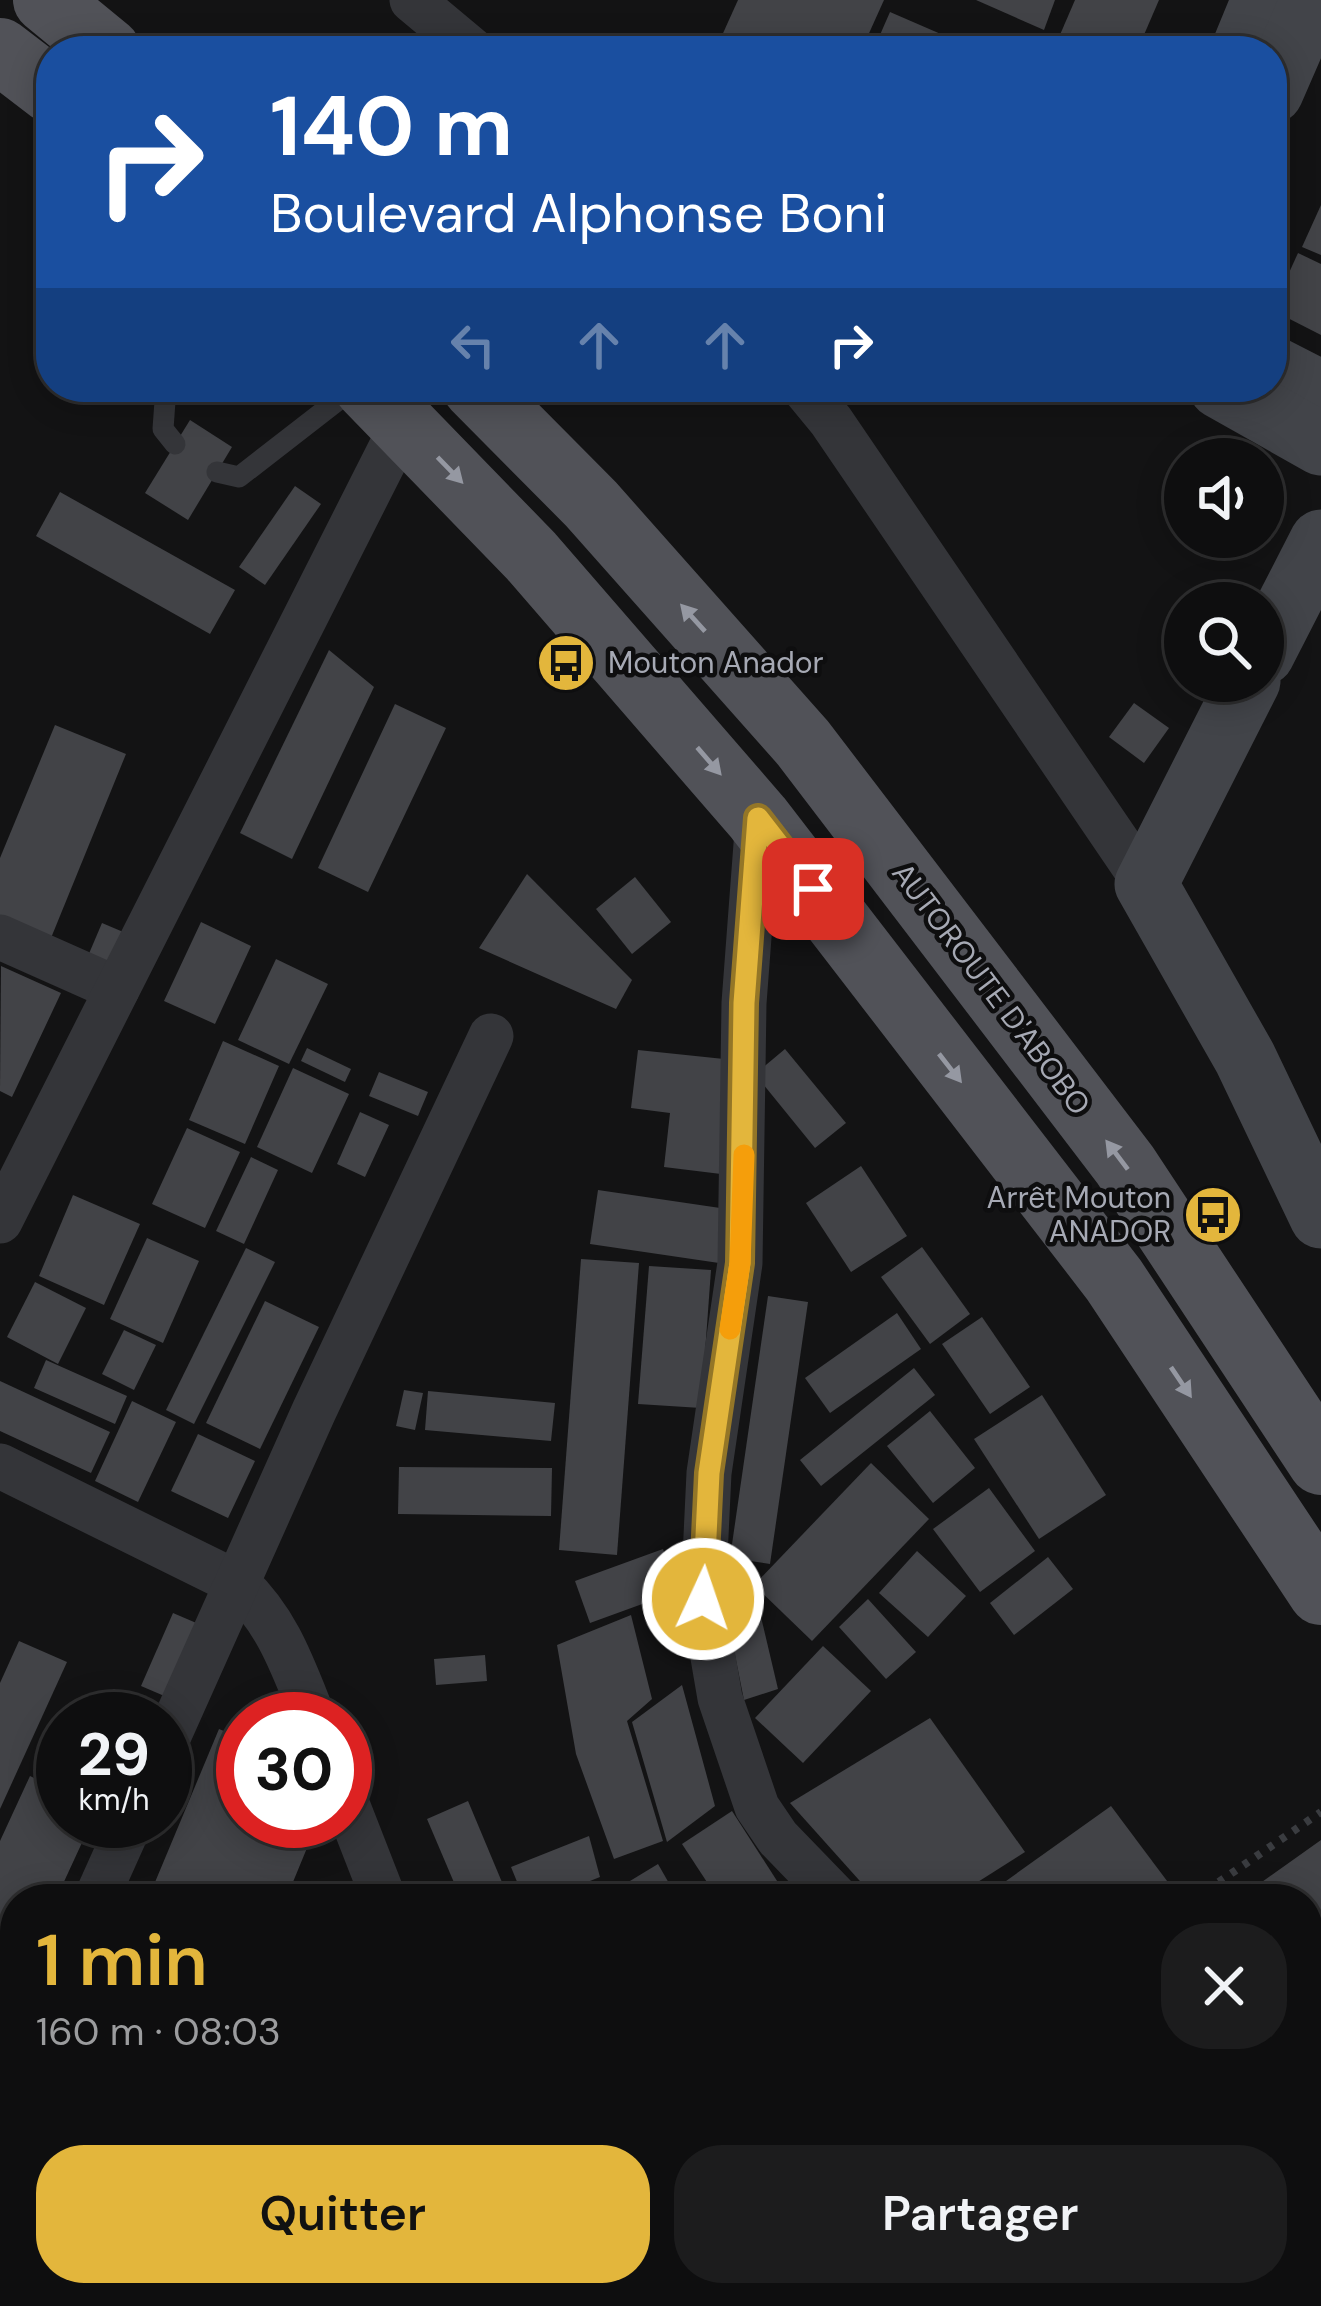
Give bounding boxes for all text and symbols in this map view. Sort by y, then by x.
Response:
text: 140 m [270,72,513,181]
icon: right [72,84,228,240]
text: Boulevard Alphonse Boni [270,178,887,249]
icon: left [440,312,506,378]
icon: ahead [566,312,632,378]
icon: ahead [692,312,758,378]
icon: right [818,312,884,378]
map controls [1164,438,1284,702]
button: sound [1164,438,1284,558]
one-way arrow [435,455,463,484]
button: search [1164,582,1284,702]
one-way arrow [680,604,707,633]
bus stop icon: Mouton Anador [535,632,597,694]
place label: Mouton Anador [608,643,824,682]
one-way arrow [695,746,722,776]
pin [762,838,864,940]
street label: AUTOROUTE D'ABOBO [884,855,1099,1123]
icon: arrive [780,856,846,922]
one-way arrow [938,1052,962,1083]
one-way arrow [1105,1139,1129,1171]
place label: Arrêt Mouton ANADOR [987,1178,1171,1251]
bus stop icon: Arrêt Mouton ANADOR [1182,1184,1244,1246]
one-way arrow [1170,1365,1192,1398]
position arrow [640,1536,766,1662]
speed limit sign: 30 [216,1692,372,1848]
text: 29 [78,1715,150,1794]
text: km/h [79,1780,149,1819]
text: 1 min [36,1914,208,2007]
button: close [1161,1923,1287,2049]
text: 160 m · 08:03 [36,2006,281,2057]
button: Quitter [36,2145,650,2283]
button: Partager [674,2145,1287,2283]

